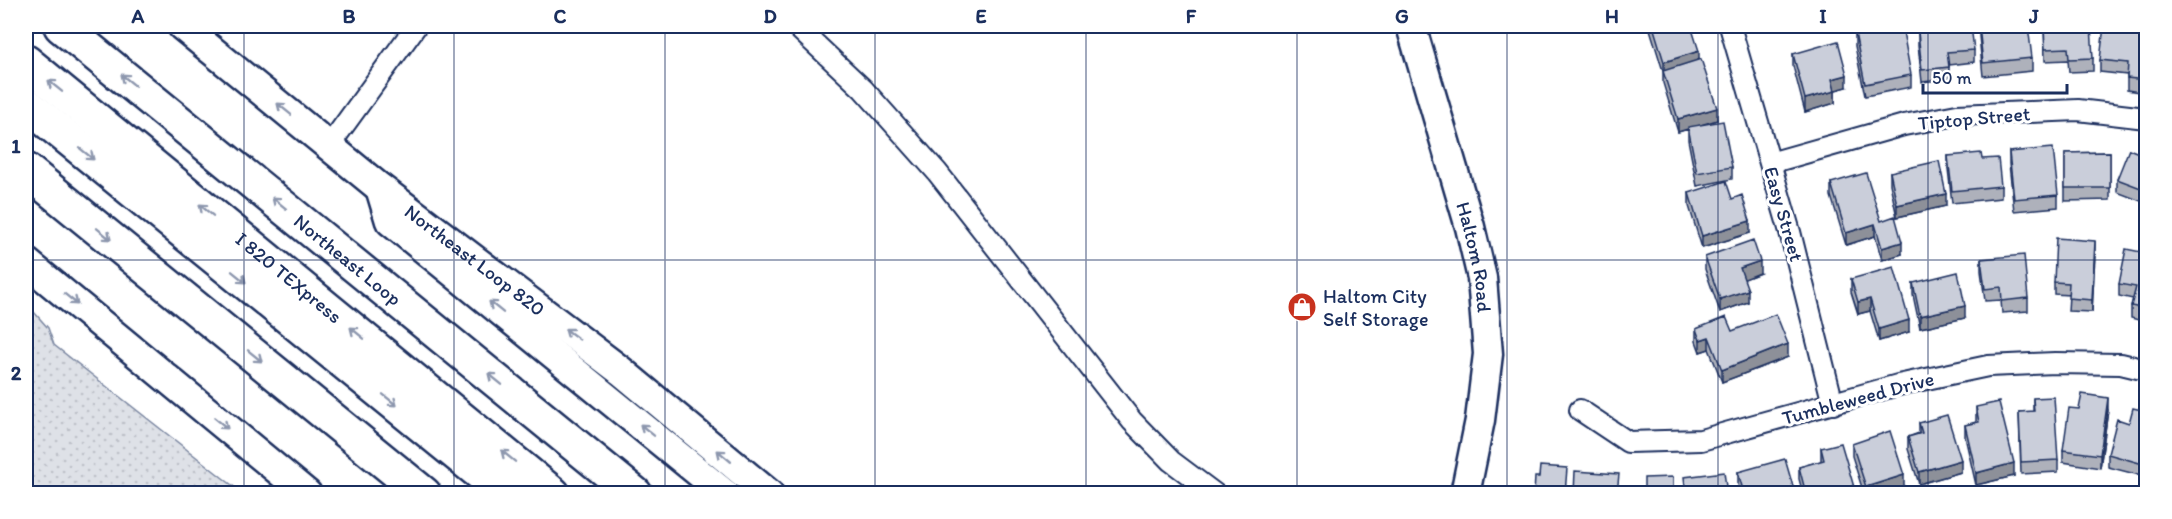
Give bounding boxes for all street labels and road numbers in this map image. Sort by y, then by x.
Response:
street label: Tiptop Street [1917,101,2031,135]
street label: Easy Street [1759,164,1809,265]
street label: Northeast Loop 820 [400,199,550,321]
street label: Haltom Road [1451,199,1497,313]
street label: Northeast Loop [289,209,406,311]
street label: I 820 TEXpress [231,227,347,328]
street label: Tumbleweed Drive [1779,366,1937,430]

